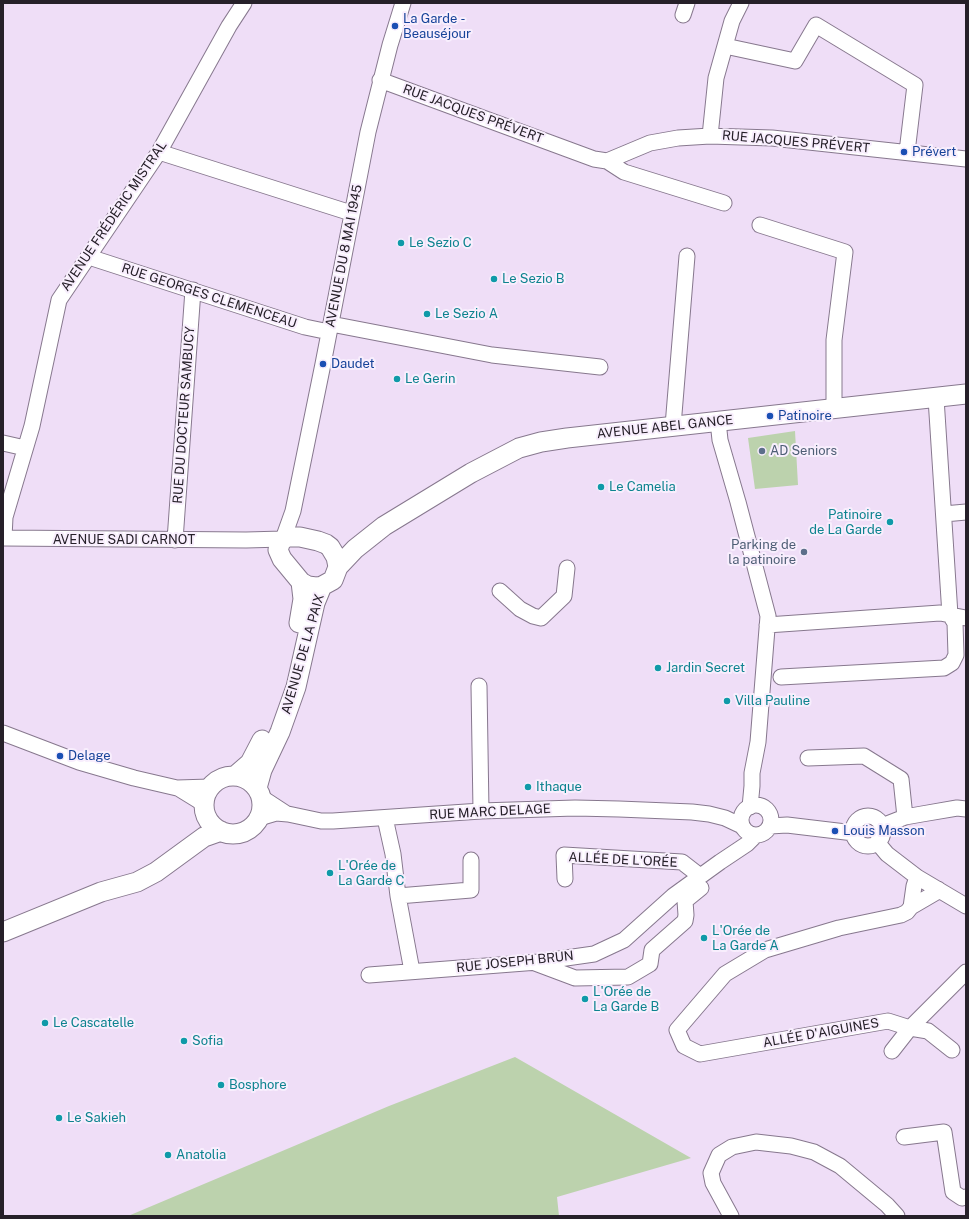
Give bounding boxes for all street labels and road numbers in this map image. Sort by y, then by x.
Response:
street label: RUE JACQUES PRÉVERT [401,81,545,147]
street label: RUE JACQUES PRÉVERT [721,128,871,156]
street label: AVENUE FRÉDÉRIC MISTRAL [58,138,170,294]
street label: AVENUE DU 8 MAI 1945 [323,183,365,329]
street label: RUE GEORGES CLEMENCEAU [120,260,298,332]
street label: RUE DU DOCTEUR SAMBUCY [170,326,198,504]
street label: AVENUE ABEL GANCE [596,412,734,442]
street label: AVENUE SADI CARNOT [53,532,195,548]
street label: AVENUE DE LA PAIX [278,592,328,716]
street label: RUE MARC DELAGE [429,801,551,823]
street label: ALLÉE DE L'ORÉE [568,849,678,871]
street label: RUE JOSEPH BRUN [456,948,574,976]
street label: ALLÉE D'AIGUINES [762,1015,880,1051]

